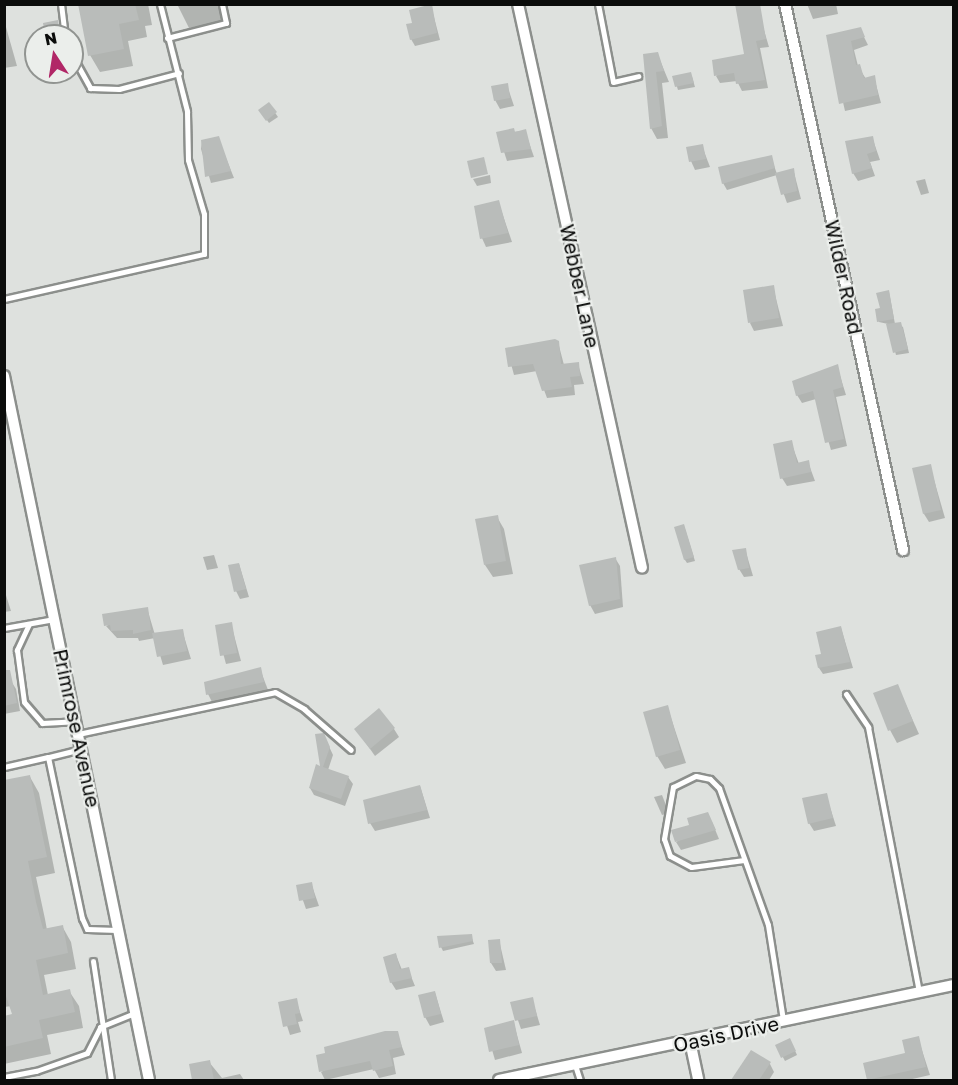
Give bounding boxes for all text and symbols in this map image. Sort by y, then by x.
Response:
north arrow [24,24,84,84]
text: N [43,27,59,49]
street label: Wilder Road [820,218,868,336]
street label: Webber Lane [555,222,605,350]
street label: Primrose Avenue [48,647,106,809]
street label: Oasis Drive [671,1011,781,1057]

